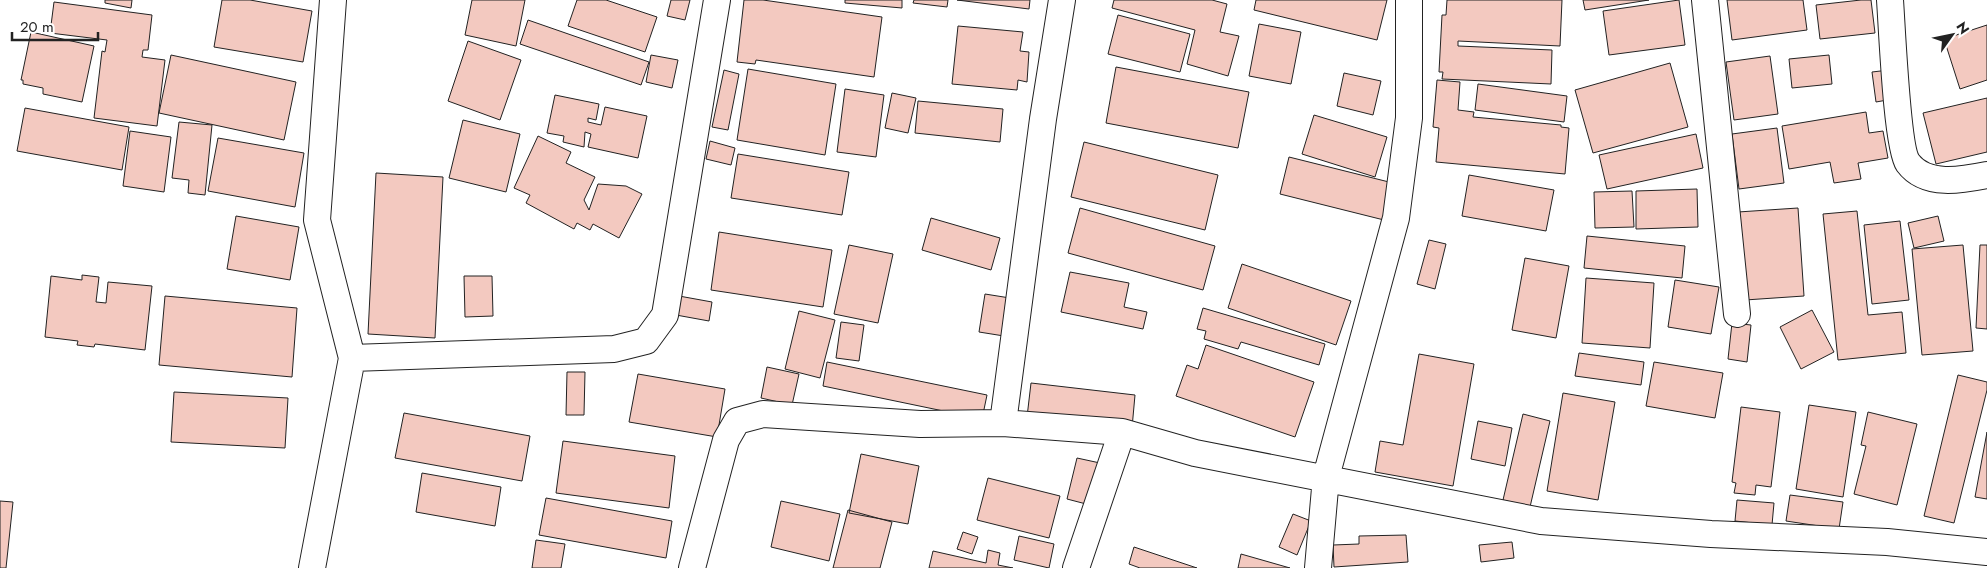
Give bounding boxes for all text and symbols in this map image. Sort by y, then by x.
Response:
scale bar [12,10,99,42]
north arrow [1927,10,1977,60]
text: 20 m [20,16,54,38]
text: N [1951,18,1974,38]

